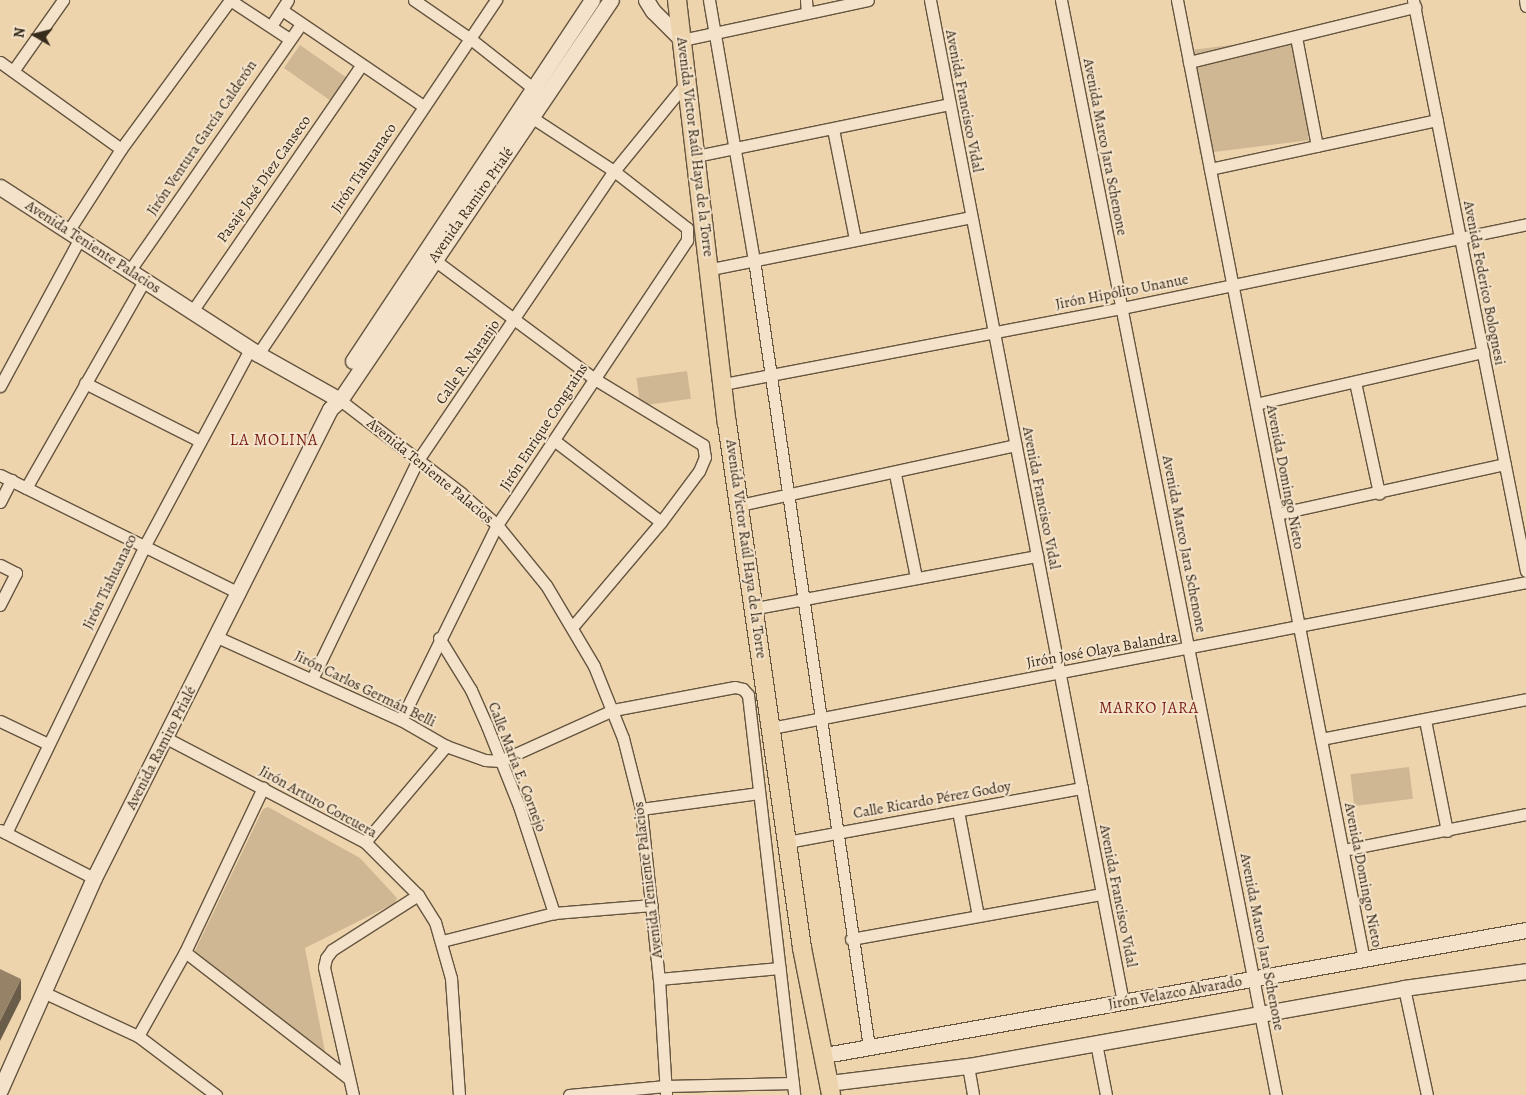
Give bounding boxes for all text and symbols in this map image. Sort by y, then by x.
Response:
north arrow [10,10,60,60]
text: N [10,26,30,39]
street label: Avenida Francisco Vidal [941,28,987,174]
street label: Avenida Víctor Raúl Haya de la Torre [673,36,717,258]
street label: Jirón Ventura García Calderón [143,57,261,219]
street label: Avenida Marco Jara Schenone [1079,57,1131,237]
street label: Pasaje José Díez Canseco [213,112,315,246]
street label: Jirón Tiahuanaco [327,120,401,216]
street label: Avenida Ramiro Prialé [425,144,517,266]
street label: Avenida Teniente Palacios [22,196,164,298]
street label: Avenida Federico Bolognesi [1459,199,1509,367]
street label: Jirón Hipólito Unanue [1054,270,1190,314]
street label: Calle R. Naranjo [432,316,504,408]
street label: Jirón Enrique Congrains [496,360,592,494]
street label: Avenida Domingo Nieto [1262,403,1308,551]
street label: Avenida Teniente Palacios [363,414,497,528]
street label: Avenida Francisco Vidal [1018,425,1064,571]
district label: LA MOLINA [229,430,319,450]
street label: Avenida Víctor Raúl Haya de la Torre [722,438,770,660]
street label: Avenida Marco Jara Schenone [1158,454,1210,634]
street label: Jirón Tiahuanaco [79,531,141,633]
street label: Jirón José Olaya Balandra [1025,628,1179,672]
street label: Jirón Carlos Germán Belli [291,647,439,731]
street label: Avenida Ramiro Prialé [122,683,200,813]
district label: MARKO JARA [1098,698,1200,718]
street label: Calle María E. Cornejo [484,699,550,835]
street label: Jirón Arturo Corcuera [256,762,380,842]
street label: Calle Ricardo Pérez Godoy [852,777,1012,823]
street label: Avenida Teniente Palacios [629,801,667,959]
street label: Avenida Domingo Nieto [1340,801,1386,949]
street label: Avenida Francisco Vidal [1095,823,1141,969]
street label: Avenida Marco Jara Schenone [1236,852,1288,1032]
street label: Jirón Velazco Alvarado [1107,972,1243,1014]

